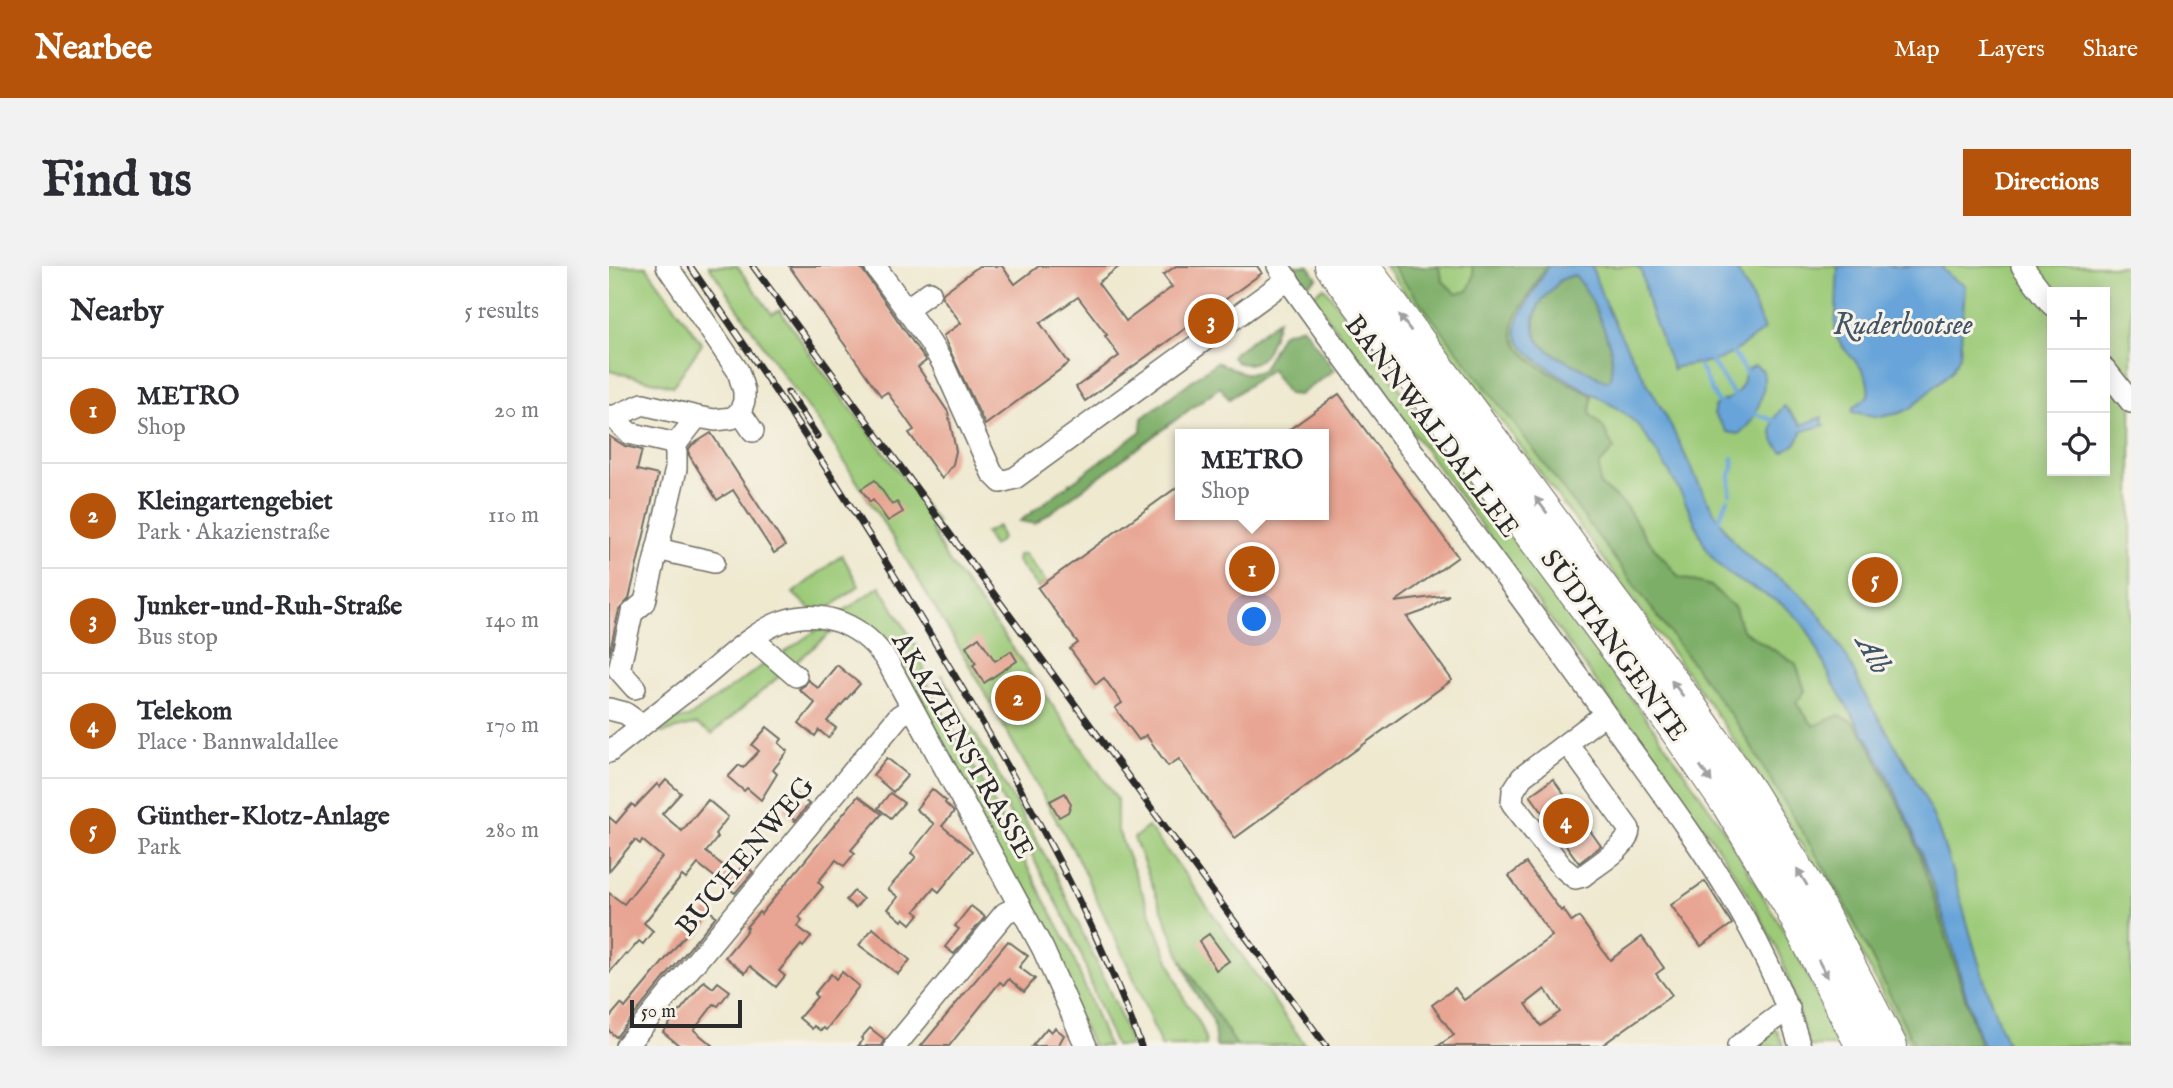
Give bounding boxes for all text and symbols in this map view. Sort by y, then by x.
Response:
text: Nearbee [35,28,152,70]
text: Map [1894,34,1940,65]
text: Layers [1978,34,2045,65]
text: Share [2083,34,2138,65]
button: Directions [1963,149,2131,216]
text: Find us [42,151,192,213]
map controls [2047,287,2110,476]
button: + [2047,287,2110,350]
text: Nearby [70,293,163,331]
pin: 3 [1188,295,1234,347]
text: 5 results [464,297,539,326]
water label: Ruderbootsee [1833,307,1973,345]
street label: BANNWALDALLEE [1336,309,1526,545]
one-way arrow [1398,314,1412,332]
button: − [2047,350,2110,413]
text: METRO [137,380,239,413]
text: 1 [89,396,97,425]
text: 20 m [494,396,539,425]
text: Shop [137,413,186,442]
button: locate [2047,413,2110,476]
popup [1175,429,1329,520]
text: METRO [1201,444,1303,477]
text: Shop [1201,477,1250,506]
text: Kleingartengebiet [137,485,333,518]
one-way arrow [1534,496,1548,514]
text: 2 [88,501,98,530]
text: 110 m [488,501,539,530]
text: Park · Akazienstraße [137,518,330,547]
pin: 1 [1229,543,1275,595]
street label: SÜDTANGENTE [1532,543,1694,749]
pin: 5 [1852,554,1898,606]
text: Junker-und-Ruh-Straße [137,590,402,623]
your location [1237,602,1271,636]
text: 3 [89,606,97,635]
text: 140 m [485,606,539,635]
text: Bus stop [137,623,218,652]
street label: AKAZIENSTRASSE [882,625,1041,866]
water label: Alb [1844,626,1898,682]
pin: 2 [995,672,1041,724]
one-way arrow [1669,679,1684,697]
text: Telekom [137,695,232,728]
text: 4 [87,711,99,740]
text: 170 m [486,711,539,740]
text: Place · Bannwaldallee [137,728,339,757]
one-way arrow [1699,765,1712,784]
street label: BUCHENWEG [669,769,823,944]
pin: 4 [1543,795,1589,847]
text: Günther-Klotz-Anlage [137,800,390,833]
text: 5 [89,816,97,845]
text: 280 m [485,816,539,845]
text: Park [137,833,181,862]
one-way arrow [1796,868,1808,887]
one-way arrow [1817,960,1829,979]
scale bar [630,997,742,1029]
text: 50 m [641,1000,676,1024]

